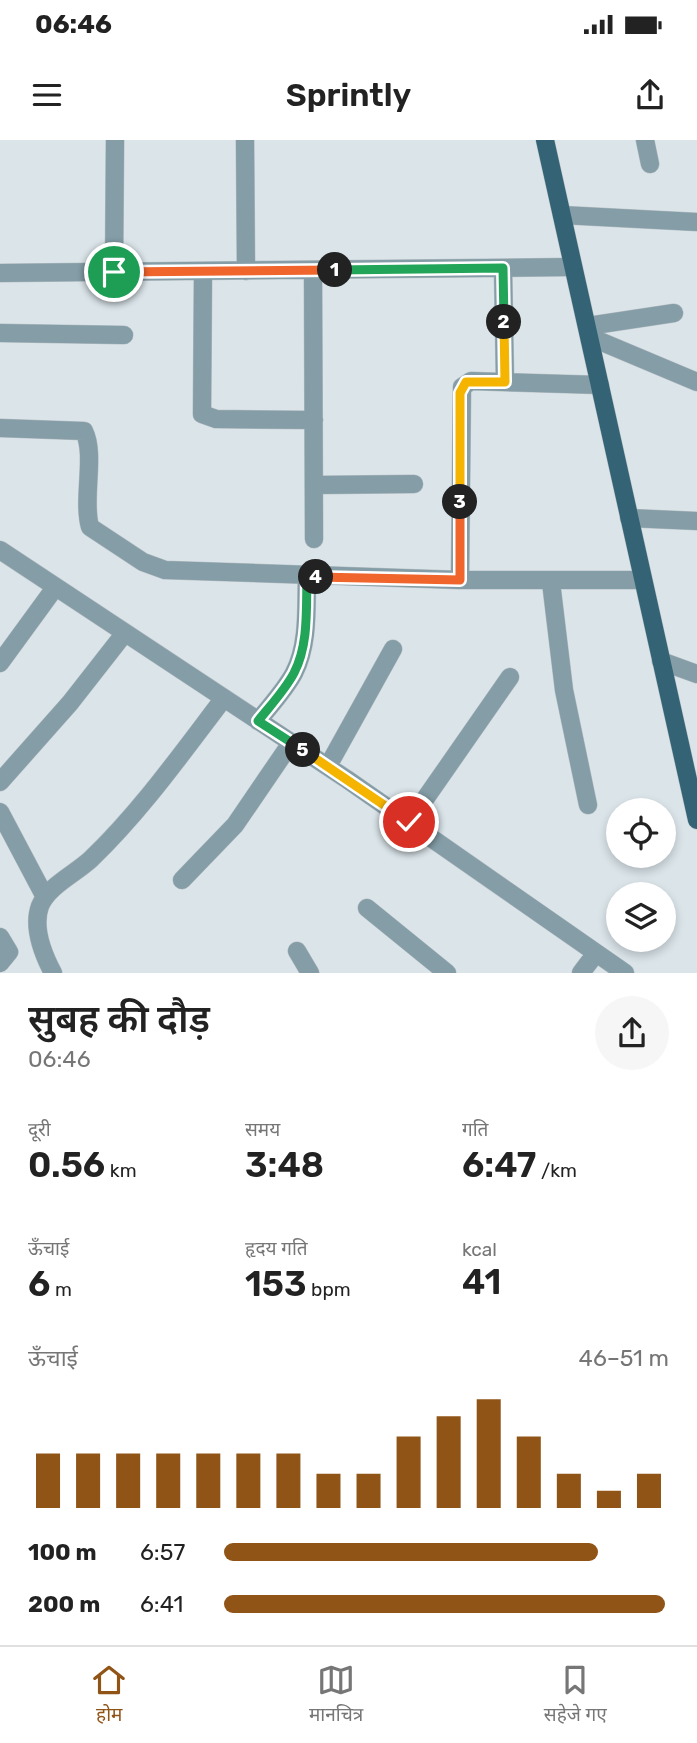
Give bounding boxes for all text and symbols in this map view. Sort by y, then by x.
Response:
text: 06:46 [35,9,112,40]
icon: menu [28,76,66,114]
text: Sprintly [286,76,411,114]
icon: share [631,76,669,114]
pin [84,242,144,302]
icon: arrive [95,253,133,291]
pin: 1 [318,253,352,288]
text: 1 [330,258,339,281]
pin: 2 [486,304,522,340]
text: 2 [497,310,510,333]
pin: 3 [442,484,477,520]
text: 3 [453,490,466,513]
pin: 4 [298,560,334,594]
text: 4 [309,565,322,588]
pin: 5 [286,732,320,768]
text: 5 [296,738,309,761]
pin [379,792,439,852]
map controls [606,798,676,952]
button: locate [606,798,676,868]
icon: check [390,803,428,841]
button: layers [606,882,676,952]
text: सुबह की दौड़ [28,996,210,1042]
button: share [595,996,669,1070]
text: 06:46 [28,1045,91,1073]
text: दूरी [28,1118,51,1141]
text: समय [245,1118,280,1141]
text: गति [462,1118,488,1141]
text: 0.56 [28,1144,105,1186]
text: 3:48 [245,1144,324,1186]
text: 6:47 [462,1144,536,1186]
text: km [105,1159,137,1182]
text: /km [536,1159,577,1182]
text: ऊँचाई [28,1237,69,1260]
text: हृदय गति [245,1237,308,1260]
text: kcal [462,1238,497,1261]
text: 41 [462,1261,501,1303]
text: 6 [28,1263,50,1305]
text: 153 [245,1263,306,1305]
text: m [50,1278,72,1301]
text: bpm [306,1278,351,1301]
text: ऊँचाई [28,1344,78,1372]
text: 46–51 m [579,1344,669,1372]
text: 100 m [28,1538,97,1566]
text: 6:57 [140,1538,185,1566]
text: 200 m [28,1590,100,1618]
text: 6:41 [140,1590,183,1618]
tab: होम [90,1661,128,1729]
tab: मानचित्र [309,1661,363,1729]
tab: सहेजे गए [544,1661,607,1729]

